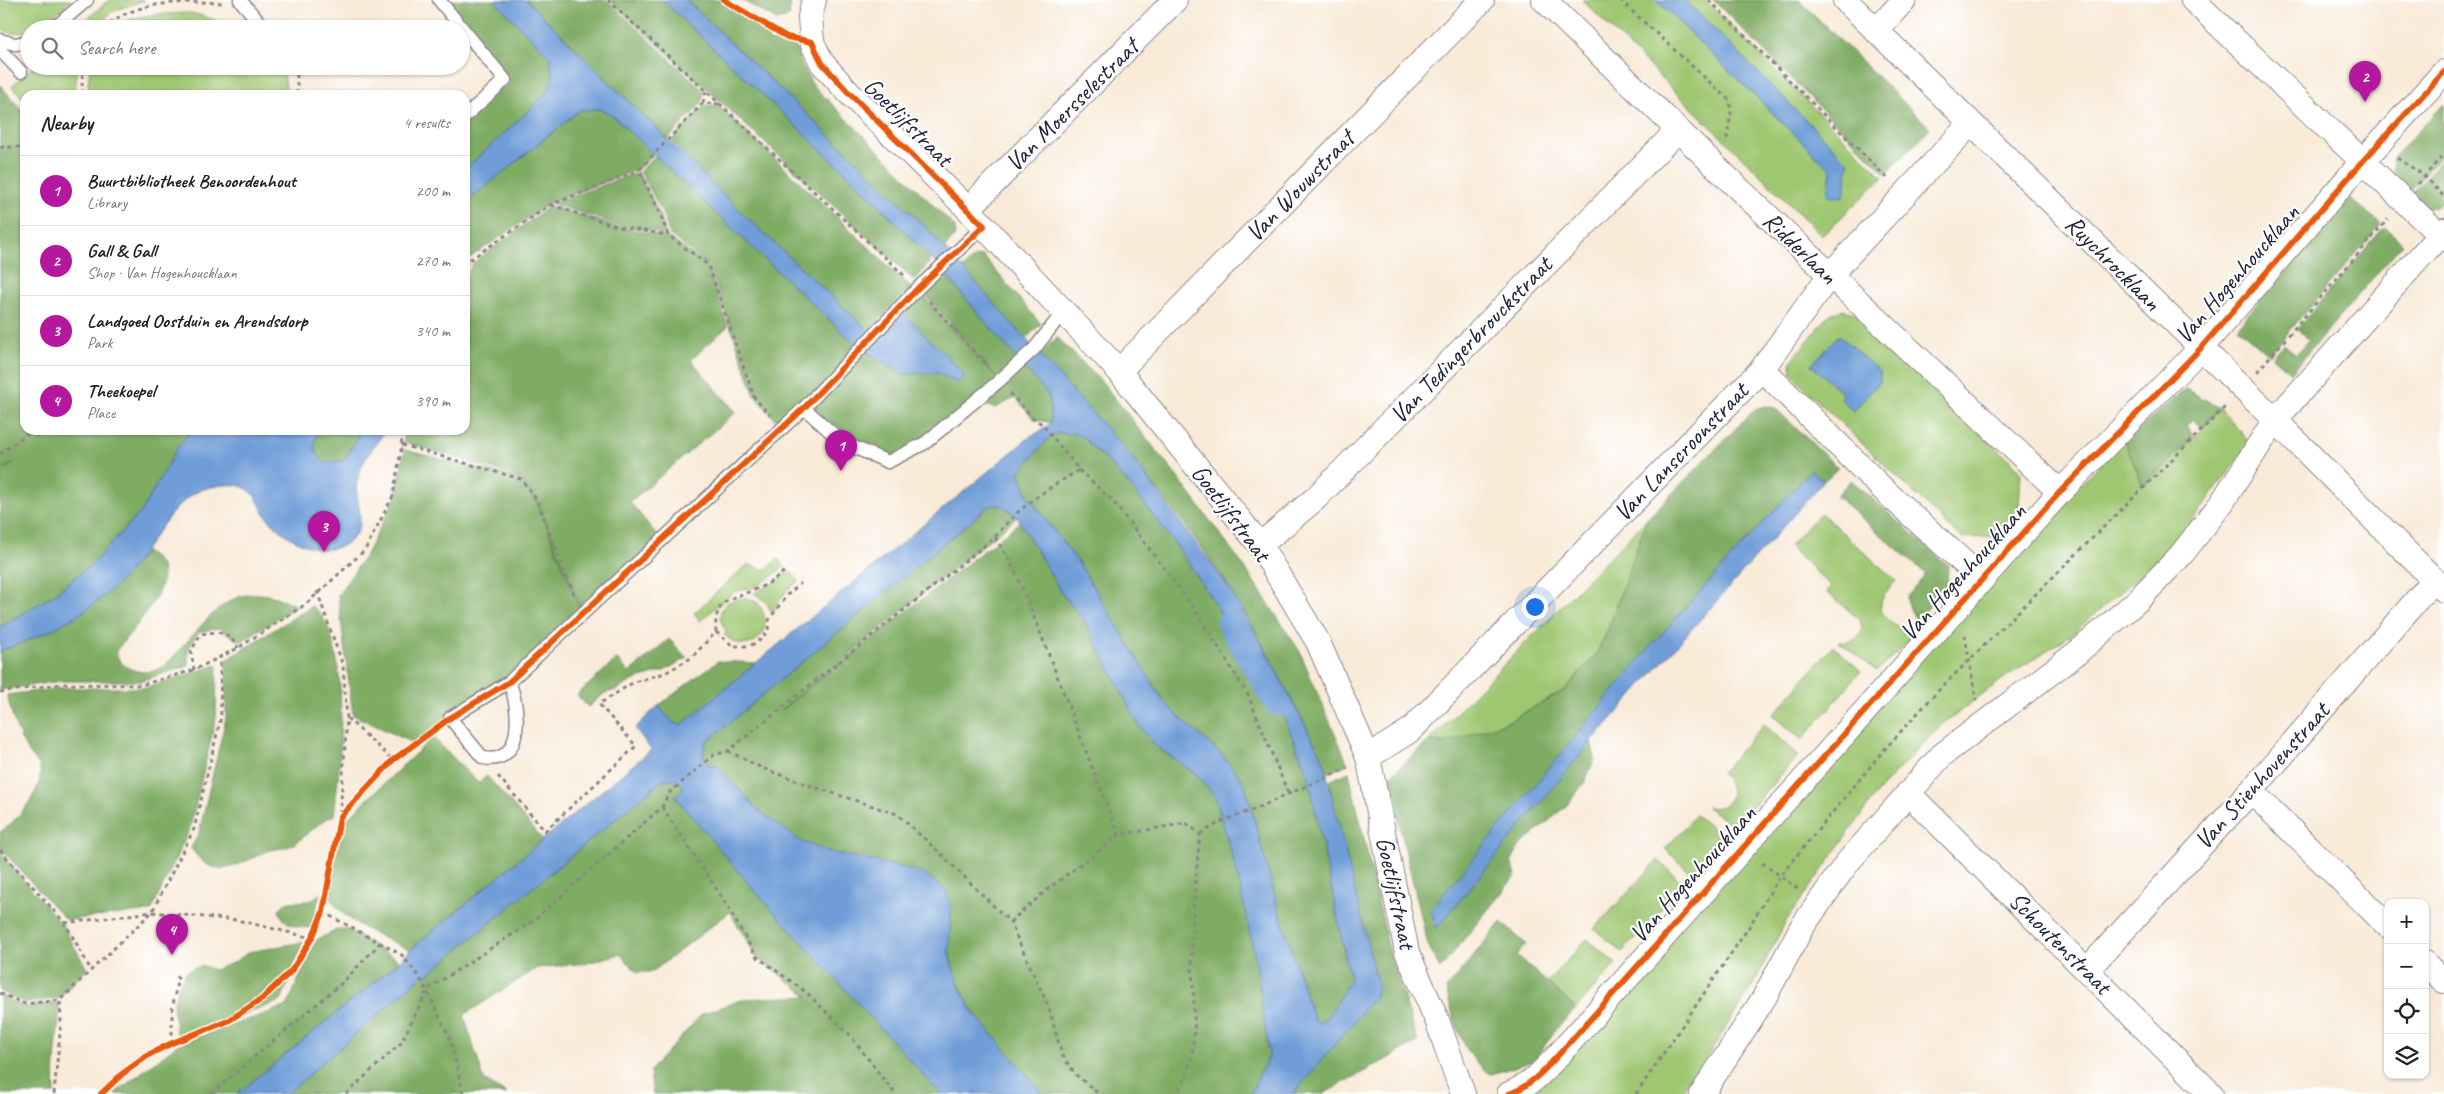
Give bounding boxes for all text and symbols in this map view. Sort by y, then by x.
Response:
search box [20,20,470,75]
street label: Van Moersselestraat [998,29,1148,179]
icon: search [38,34,66,62]
text: Search here [78,36,155,60]
pin: 2 [2349,61,2381,102]
street label: Goetlijfstraat [857,71,961,175]
text: Nearby [40,110,93,136]
text: 4 results [403,113,450,133]
street label: Van Wouwstraat [1239,121,1364,249]
text: Buurtbibliotheek Benoordenhout [87,169,296,193]
text: 1 [52,181,60,201]
text: 200 m [416,181,450,201]
text: Library [87,193,127,213]
street label: Van Hogenhoucklaan [2168,197,2307,350]
street label: Ridderlaan [1756,205,1845,292]
street label: Ruychrocklaan [2058,208,2168,318]
text: Gall & Gall [87,239,156,263]
street label: Van Tedingerbrouckstraat [1383,248,1561,430]
text: 2 [52,251,60,271]
text: 270 m [416,251,450,271]
text: Shop · Van Hogenhoucklaan [87,263,237,283]
text: Landgoed Oostduin en Arendsdorp [87,309,308,333]
text: 3 [52,321,60,341]
text: 340 m [416,321,450,341]
text: Park [87,333,112,353]
street label: Van Lanscroonstraat [1607,374,1757,528]
text: Theekoepel [87,379,155,403]
text: 4 [52,391,60,411]
text: 390 m [416,391,450,411]
text: Place [87,403,115,423]
pin: 1 [825,430,857,471]
street label: Goetlijfstraat [1184,458,1280,570]
street label: Van Hogenhoucklaan [1893,496,2034,648]
pin: 3 [308,511,340,552]
your location [1522,594,1548,620]
street label: Van Stienhovenstraat [2188,694,2338,856]
street label: Van Hogenhoucklaan [1623,798,1764,950]
street label: Goetlijfstraat [1369,834,1424,955]
street label: Schoutenstraat [2002,885,2120,1003]
map controls [2384,899,2429,1079]
button: + [2384,899,2429,944]
pin: 4 [156,914,188,955]
button: − [2384,944,2429,989]
button: locate [2384,989,2429,1034]
button: layers [2384,1034,2429,1079]

